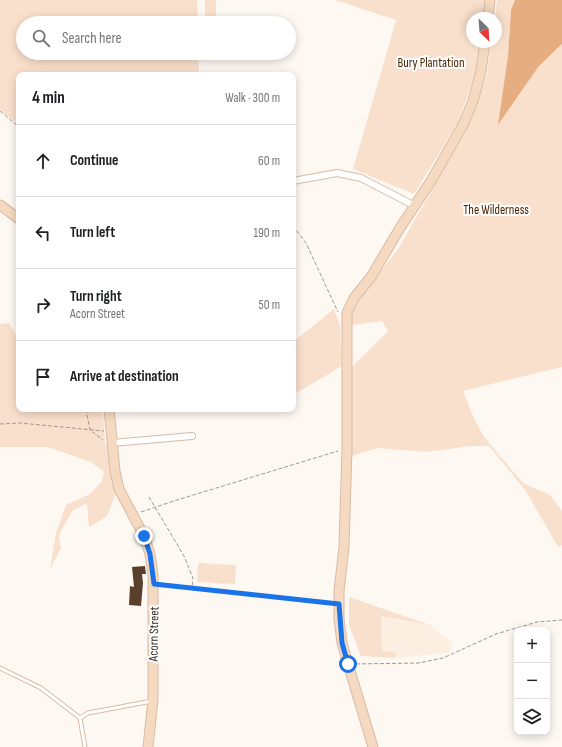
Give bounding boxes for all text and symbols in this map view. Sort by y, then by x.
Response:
north arrow [466,12,502,48]
search box [16,16,296,60]
icon: search [30,27,52,49]
text: Search here [62,29,122,48]
park label: Bury Plantation [398,55,464,71]
text: 4 min [32,88,65,108]
text: Walk · 300 m [225,90,280,106]
icon: ahead [32,150,54,172]
text: Continue [70,151,119,170]
text: 60 m [258,153,280,169]
park label: The Wilderness [463,202,529,218]
icon: left [32,222,54,244]
text: Turn left [70,223,115,242]
text: 190 m [253,225,280,241]
text: Turn right [70,287,122,306]
icon: right [32,294,54,316]
text: 50 m [259,297,280,313]
text: Acorn Street [70,306,125,322]
icon: arrive [32,366,54,388]
text: Arrive at destination [70,367,179,386]
route end [135,527,153,545]
street label: Acorn Street [146,606,162,663]
map controls [514,627,550,735]
button: + [514,627,550,663]
route start [339,655,357,673]
button: − [514,663,550,699]
button: layers [514,699,550,735]

